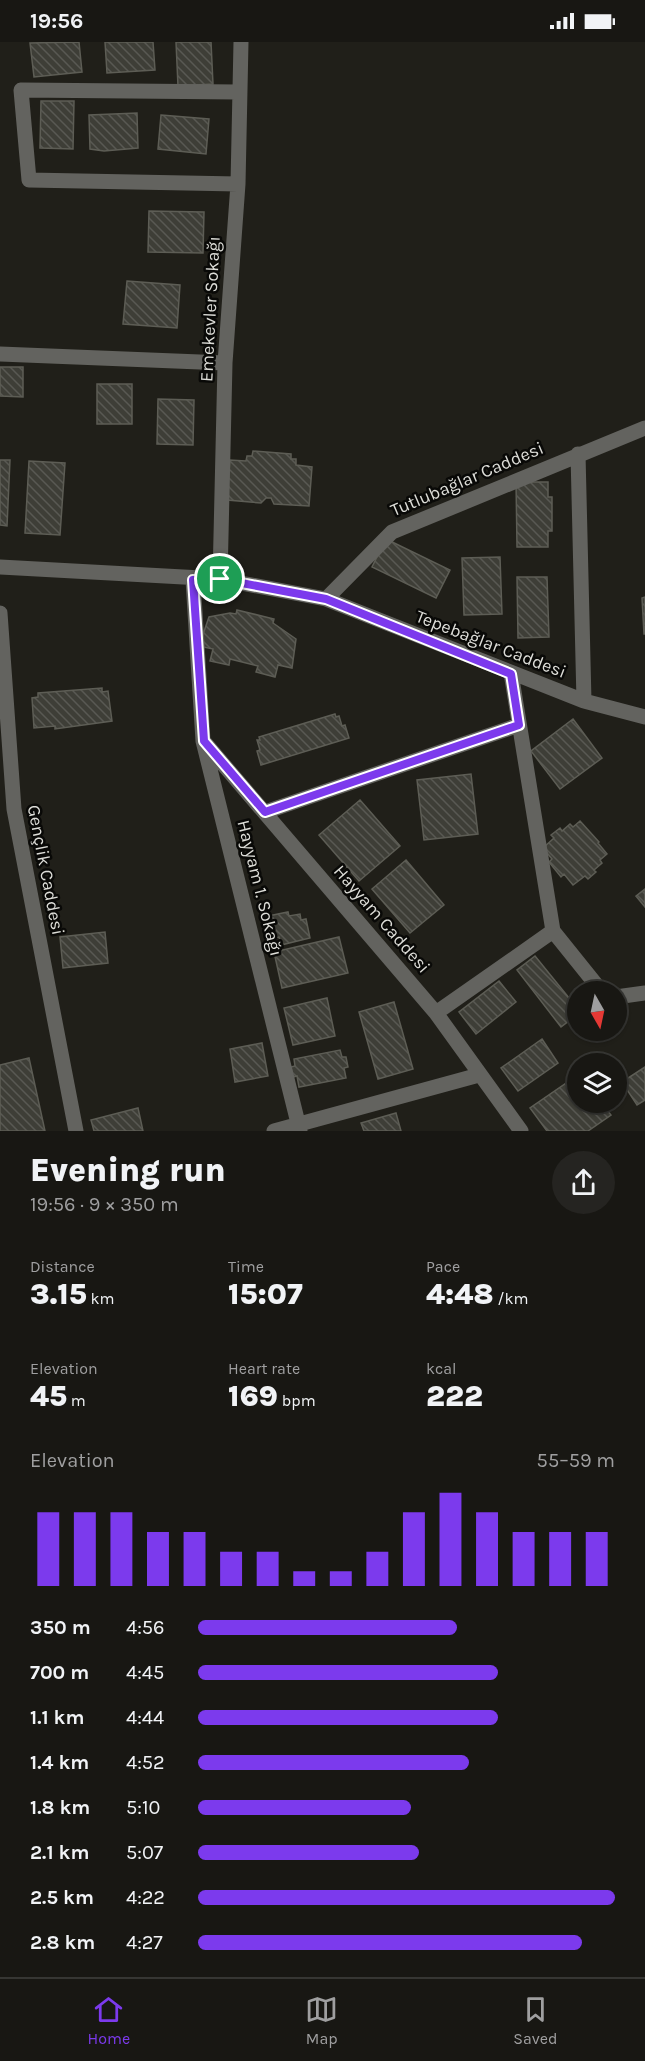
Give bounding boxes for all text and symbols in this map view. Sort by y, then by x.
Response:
text: 19:56 [30,8,83,34]
street label: Emekevler Sokağı [195,236,225,382]
street label: Tutlubağlar Caddesi [387,437,547,521]
pin [194,553,245,604]
icon: arrive [203,562,236,595]
street label: Tepebağlar Caddesi [413,605,569,683]
street label: Gençlik Caddesi [23,803,69,937]
street label: Hayyam 1. Sokağı [232,818,288,958]
street label: Hayyam Caddesi [329,860,435,978]
north arrow [567,981,627,1041]
map controls [567,981,627,1113]
button: layers [567,1053,627,1113]
text: Evening run [30,1151,226,1189]
button: share [552,1151,615,1214]
text: 19:56 · 9 × 350 m [30,1193,179,1216]
text: Distance [30,1257,95,1276]
text: Time [228,1257,264,1276]
text: Pace [426,1257,460,1276]
text: 3.15 [30,1276,87,1312]
text: 15:07 [228,1276,303,1312]
text: 4:48 [426,1276,494,1312]
text: km [87,1289,115,1308]
text: /km [494,1289,528,1308]
text: Elevation [30,1359,98,1378]
text: Heart rate [228,1359,300,1378]
text: kcal [426,1359,457,1378]
text: 45 [30,1378,67,1414]
text: 169 [228,1378,278,1414]
text: 222 [426,1378,483,1414]
text: m [67,1391,86,1410]
text: bpm [278,1391,316,1410]
text: Elevation [30,1449,115,1472]
text: 55–59 m [537,1449,615,1472]
text: 350 m [30,1616,91,1639]
text: 4:56 [126,1616,165,1639]
text: 700 m [30,1661,89,1684]
text: 4:45 [126,1661,164,1684]
text: 1.1 km [30,1706,84,1729]
text: 4:44 [126,1706,164,1729]
text: 1.4 km [30,1751,89,1774]
text: 4:52 [126,1751,165,1774]
text: 1.8 km [30,1796,90,1819]
text: 5:10 [126,1796,160,1819]
text: 2.1 km [30,1841,89,1864]
text: 5:07 [126,1841,163,1864]
text: 2.5 km [30,1886,94,1909]
text: 4:22 [126,1886,165,1909]
text: 2.8 km [30,1931,95,1954]
text: 4:27 [126,1931,163,1954]
tab: Home [88,1993,130,2048]
tab: Map [305,1993,338,2048]
tab: Saved [513,1993,557,2048]

